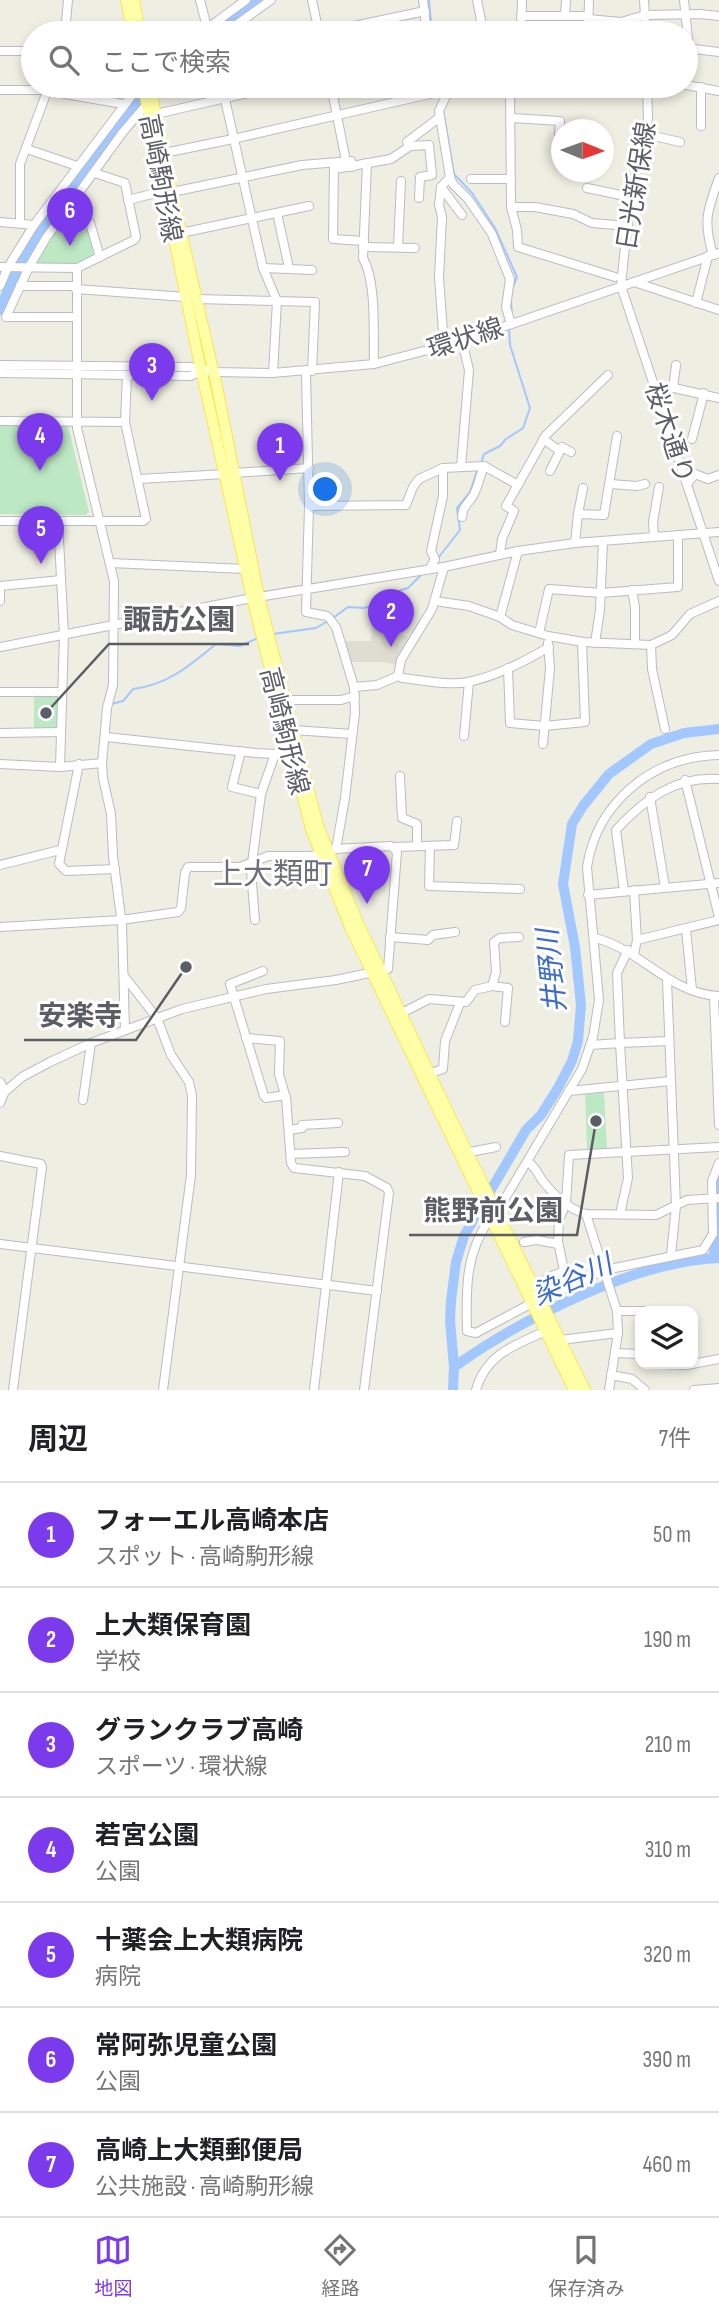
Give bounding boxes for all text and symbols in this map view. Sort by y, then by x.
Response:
search box [21,21,698,98]
icon: search [45,41,83,79]
text: ここで検索 [101,48,231,79]
street label: 高崎駒形線 [132,112,187,245]
north arrow [551,119,614,182]
street label: 日光新保線 [612,120,663,253]
pin: 6 [47,188,93,246]
street label: 環状線 [424,313,507,366]
pin: 3 [129,343,175,401]
street label: 桜木通り [638,379,699,488]
pin: 4 [17,413,63,471]
pin: 1 [257,423,303,481]
your location [308,472,342,506]
pin: 5 [18,506,64,564]
pin: 2 [368,589,414,647]
callout: 諏訪公園 [109,595,249,644]
text: 諏訪公園 [123,604,235,637]
street label: 高崎駒形線 [253,665,314,798]
pin: 7 [344,846,390,904]
district label: 上大類町 [213,857,333,893]
water label: 井野川 [531,924,573,1014]
callout: 安楽寺 [24,991,136,1040]
text: 安楽寺 [38,1000,122,1033]
callout: 熊野前公園 [409,1186,577,1235]
text: 熊野前公園 [423,1195,563,1228]
water label: 染谷川 [528,1247,620,1313]
map controls [635,1306,698,1369]
button: layers [635,1306,698,1369]
text: 周辺 [28,1422,88,1458]
text: 7件 [659,1425,691,1453]
text: フォーエル高崎本店 [95,1506,329,1537]
text: 1 [46,1521,56,1549]
text: 50 m [653,1521,691,1549]
text: スポット · 高崎駒形線 [95,1543,314,1571]
text: 上大類保育園 [95,1611,251,1642]
text: 2 [46,1626,56,1654]
text: 190 m [644,1626,691,1654]
text: 学校 [95,1648,141,1676]
text: グランクラブ高崎 [95,1716,303,1747]
text: 3 [46,1731,56,1759]
text: 210 m [645,1731,691,1759]
text: スポーツ · 環状線 [95,1753,267,1781]
text: 若宮公園 [95,1821,199,1852]
text: 4 [46,1836,56,1864]
text: 310 m [645,1836,691,1864]
text: 公園 [95,1858,141,1886]
text: 十薬会上大類病院 [95,1926,303,1957]
text: 5 [46,1941,56,1969]
text: 320 m [643,1941,691,1969]
text: 病院 [95,1963,141,1991]
text: 常阿弥児童公園 [95,2031,277,2062]
text: 6 [46,2046,56,2074]
text: 390 m [642,2046,691,2074]
text: 公園 [95,2068,141,2096]
text: 高崎上大類郵便局 [95,2136,303,2167]
text: 7 [46,2151,56,2179]
text: 460 m [643,2151,691,2179]
text: 公共施設 · 高崎駒形線 [95,2173,314,2201]
tab: 地図 [94,2231,133,2301]
tab: 経路 [321,2231,360,2301]
tab: 保存済み [548,2231,625,2301]

